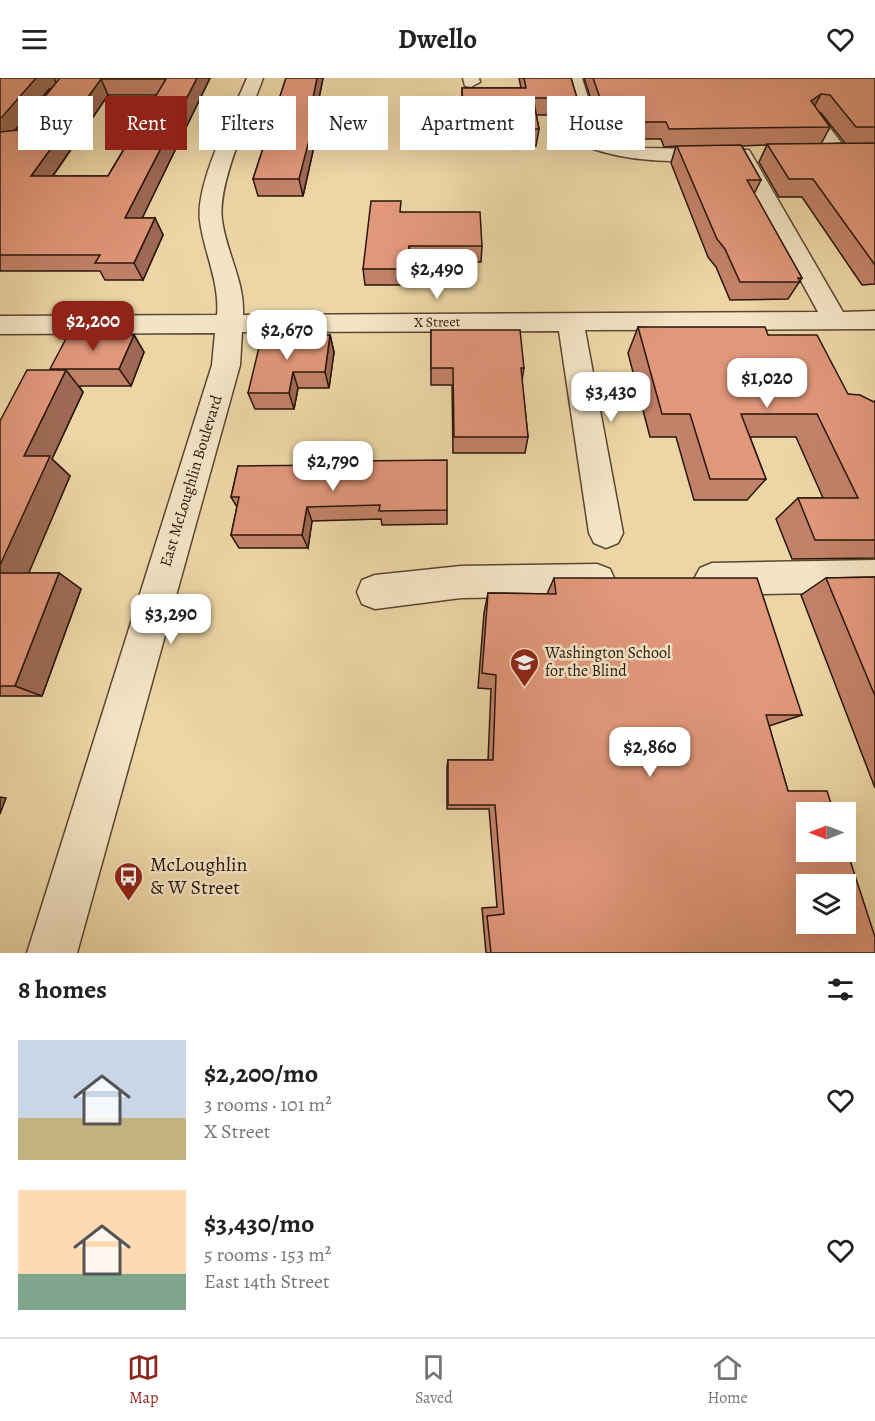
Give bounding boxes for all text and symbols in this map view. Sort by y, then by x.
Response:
text: Dwello [398,21,477,57]
icon: menu [18,23,51,56]
icon: heart [824,23,857,56]
chip: Buy [18,96,93,150]
chip: Rent [105,96,187,150]
chip: Filters [199,96,296,150]
chip: New [308,96,388,150]
chip: Apartment [400,96,535,150]
chip: House [547,96,645,150]
pin: $2,490 [388,249,486,300]
text: $2,490 [410,255,464,282]
pin: $2,200 [44,301,142,352]
text: $2,200 [66,307,120,334]
pin: $2,670 [238,310,336,361]
street label: X Street [414,312,461,332]
text: $2,670 [261,316,313,343]
pin: $1,020 [718,358,816,409]
text: $1,020 [741,364,793,391]
pin: $3,430 [562,372,660,423]
text: $3,430 [585,378,637,405]
street label: East McLoughlin Boulevard [154,392,228,570]
pin: $2,790 [284,441,382,492]
text: $2,790 [307,447,359,474]
pin: $3,290 [122,594,220,645]
text: $3,290 [145,600,197,627]
place label: Washington School for the Blind [544,642,671,682]
school or university icon: Washington School for the Blind [508,646,540,688]
pin: $2,860 [601,727,699,778]
text: $2,860 [623,733,677,760]
north arrow [796,802,856,862]
map controls [796,802,856,934]
place label: McLoughlin & W Street [150,851,248,901]
bus stop icon: McLoughlin & W Street [113,860,145,902]
button: layers [796,874,856,934]
text: 8 homes [18,972,107,1007]
icon: filters [824,973,857,1006]
text: $2,200/mo [204,1056,318,1091]
icon: home [66,1064,138,1136]
icon: heart [824,1084,857,1117]
text: 3 rooms · 101 m² [204,1091,332,1118]
text: X Street [204,1118,270,1145]
text: $3,430/mo [204,1206,315,1241]
icon: home [66,1214,138,1286]
icon: heart [824,1234,857,1267]
text: 5 rooms · 153 m² [204,1241,331,1268]
text: East 14th Street [204,1268,330,1295]
tab: Map [127,1351,160,1409]
tab: Saved [415,1351,453,1409]
tab: Home [707,1351,748,1409]

